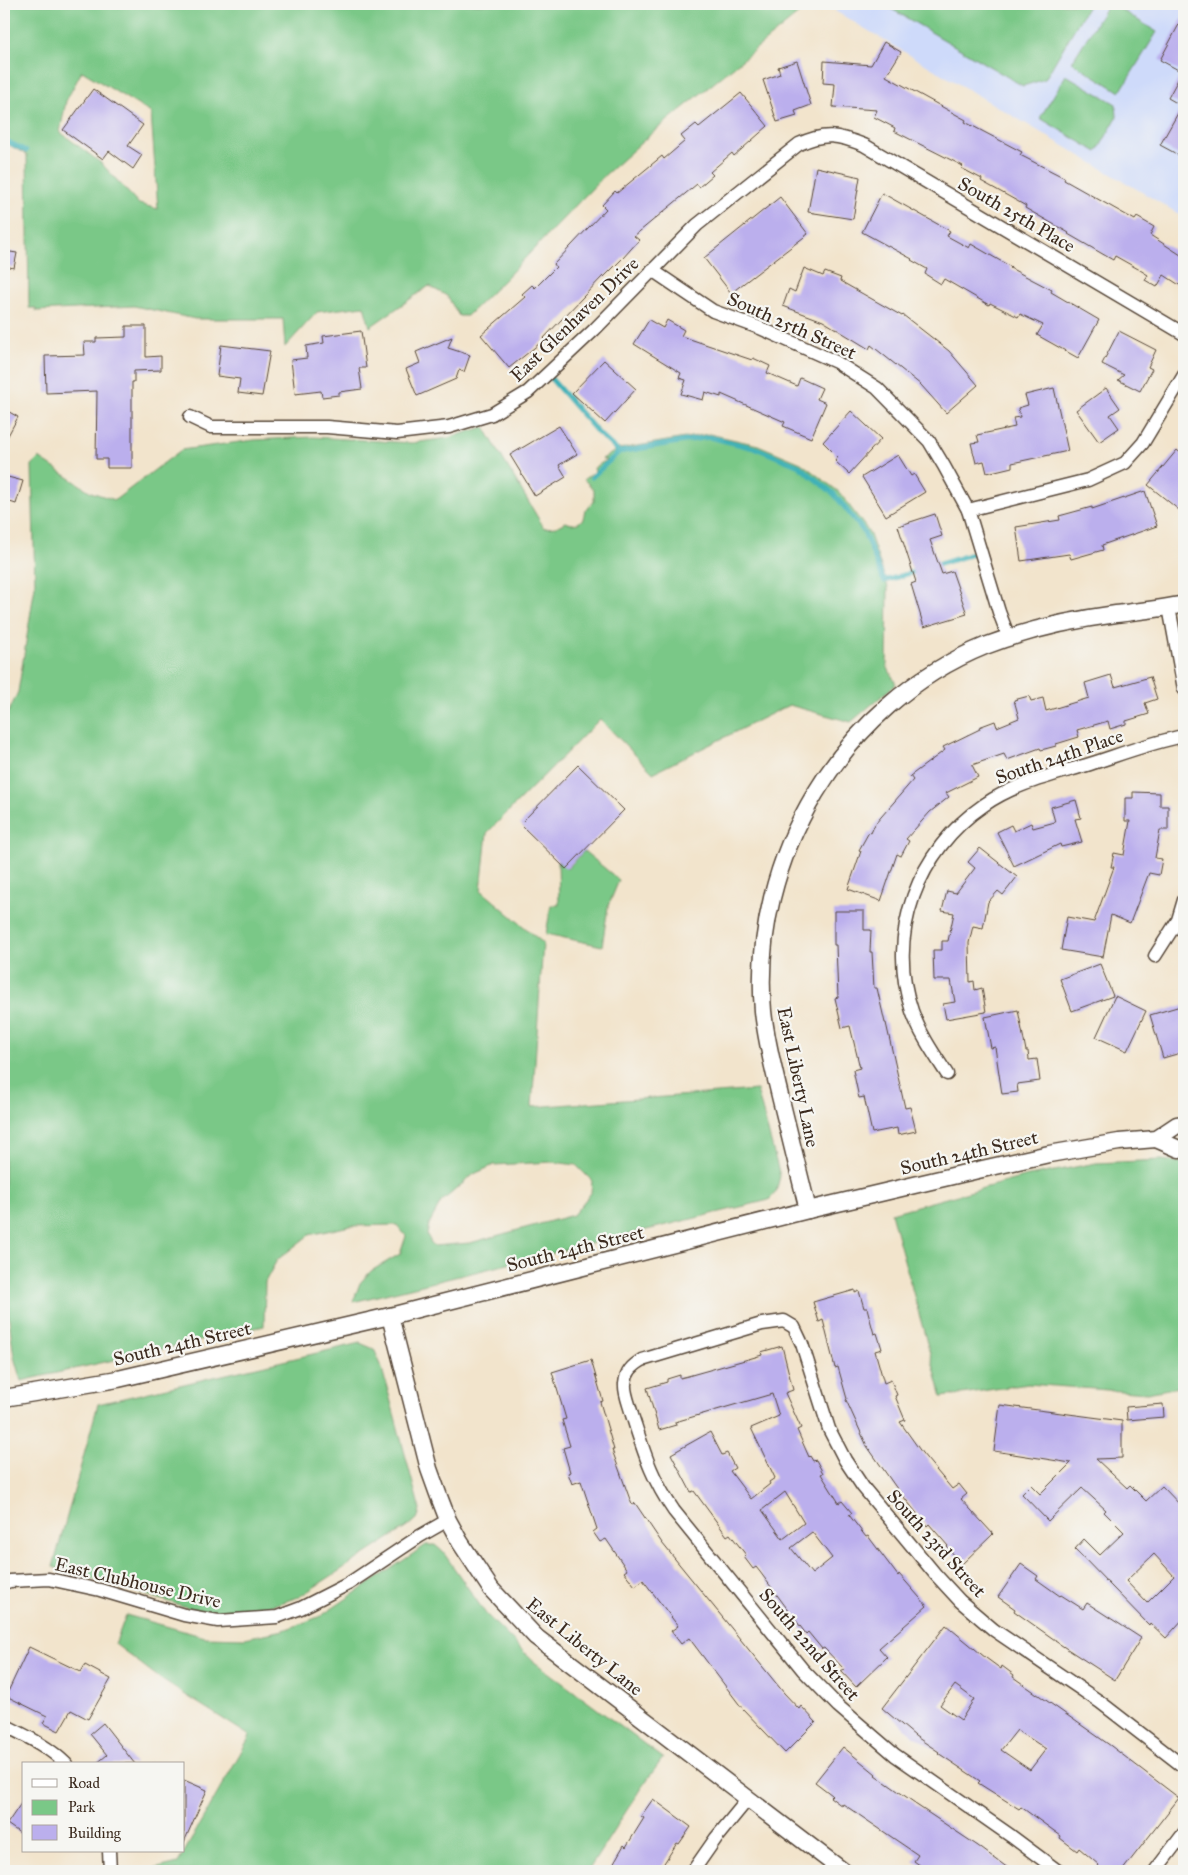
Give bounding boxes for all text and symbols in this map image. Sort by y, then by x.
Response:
street label: South 25th Place [954,172,1080,257]
street label: East Glenhaven Drive [505,252,644,387]
street label: South 25th Street [724,287,860,364]
street label: South 24th Place [992,724,1126,789]
street label: East Liberty Lane [772,1005,825,1149]
street label: South 24th Street [898,1125,1041,1180]
street label: South 24th Street [504,1220,646,1277]
street label: South 24th Street [111,1316,254,1371]
street label: South 23rd Street [882,1485,991,1602]
street label: East Clubhouse Drive [53,1552,223,1613]
street label: South 22nd Street [754,1583,865,1706]
street label: East Liberty Lane [522,1593,647,1700]
legend [22,1762,185,1852]
text: Road [68,1774,100,1792]
text: Park [68,1798,95,1816]
text: Building [68,1824,122,1842]

